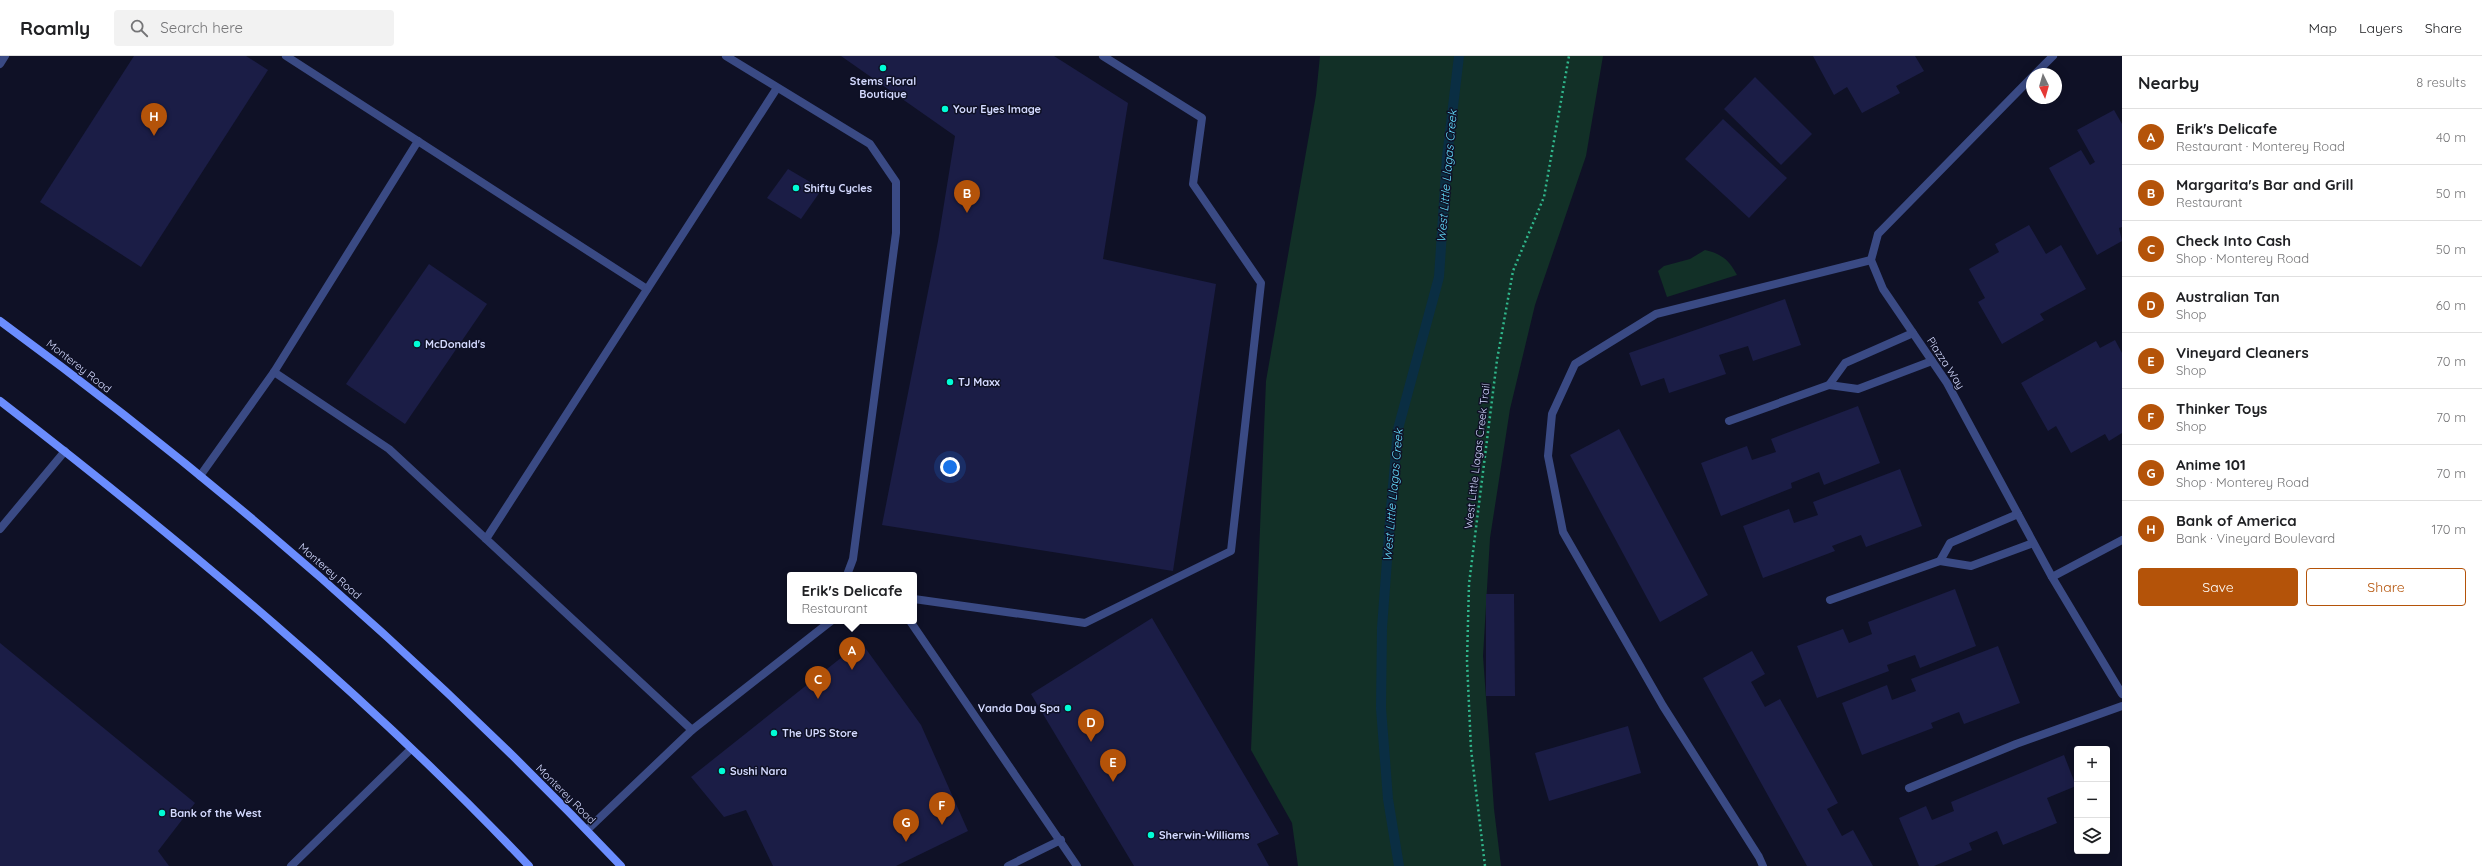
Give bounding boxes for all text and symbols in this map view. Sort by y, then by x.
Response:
search box [114,10,394,46]
text: Roamly [20,16,90,40]
icon: search [128,17,150,39]
text: Search here [160,18,243,37]
text: Map [2308,19,2337,37]
text: Layers [2359,19,2403,37]
text: Share [2425,19,2462,37]
marker: Stems Floral Boutique [878,63,888,73]
north arrow [2026,68,2062,104]
text: Nearby [2138,72,2199,93]
place label: Stems Floral Boutique [850,74,916,101]
text: 8 results [2416,74,2466,90]
place label: Your Eyes Image [953,102,1042,116]
pin: H [141,103,167,136]
marker: Your Eyes Image [940,104,950,114]
water label: West Little Llagas Creek [1433,107,1460,243]
text: Erik's Delicafe [2176,119,2277,138]
text: A [2147,129,2155,145]
text: 40 m [2436,129,2466,145]
text: Restaurant · Monterey Road [2176,138,2345,154]
text: Margarita's Bar and Grill [2176,175,2354,194]
pin: B [954,180,980,213]
place label: Shifty Cycles [804,181,872,195]
marker: Shifty Cycles [791,183,801,193]
text: B [2147,185,2155,201]
text: 50 m [2436,185,2466,201]
text: Restaurant [2176,194,2242,210]
text: Check Into Cash [2176,231,2291,250]
text: C [2147,241,2155,257]
text: 50 m [2436,241,2466,257]
text: Shop · Monterey Road [2176,250,2309,266]
text: Australian Tan [2176,287,2280,306]
text: D [2146,297,2156,313]
text: 60 m [2436,297,2466,313]
text: Shop [2176,306,2206,322]
street label: Piazza Way [1924,334,1968,392]
street label: Monterey Road [44,336,114,396]
place label: McDonald's [425,337,485,351]
marker: McDonald's [412,339,422,349]
text: Vineyard Cleaners [2176,343,2309,362]
text: E [2147,353,2155,369]
text: 70 m [2436,353,2466,369]
text: Shop [2176,362,2206,378]
place label: TJ Maxx [958,375,1001,389]
marker: TJ Maxx [945,377,955,387]
street label: West Little Llagas Creek Trail [1461,382,1493,530]
text: Thinker Toys [2176,399,2267,418]
text: F [2147,409,2155,425]
text: 70 m [2436,409,2466,425]
text: Shop [2176,418,2206,434]
water label: West Little Llagas Creek [1379,426,1406,562]
text: Anime 101 [2176,455,2246,474]
your location [940,457,960,477]
text: G [2146,465,2156,481]
text: 70 m [2436,465,2466,481]
text: Shop · Monterey Road [2176,474,2309,490]
text: Bank of America [2176,511,2297,530]
text: H [2146,521,2156,537]
text: 170 m [2431,521,2466,537]
text: Bank · Vineyard Boulevard [2176,530,2335,546]
street label: Monterey Road [296,540,364,602]
button: Save [2138,568,2298,606]
button: Share [2306,568,2466,606]
popup [787,572,917,624]
text: Erik's Delicafe [801,581,903,600]
text: Restaurant [801,600,868,616]
pin: A [839,637,865,670]
pin: C [805,666,831,699]
place label: Vanda Day Spa [978,701,1060,715]
marker: Vanda Day Spa [1063,703,1073,713]
pin: D [1078,709,1104,742]
place label: The UPS Store [782,726,858,740]
marker: The UPS Store [769,728,779,738]
map controls [2074,746,2110,854]
button: + [2074,746,2110,782]
pin: E [1100,749,1126,782]
street label: Monterey Road [533,761,599,827]
place label: Sushi Nara [730,764,787,778]
marker: Sushi Nara [717,766,727,776]
button: − [2074,782,2110,818]
pin: F [929,792,955,825]
place label: Bank of the West [170,806,262,820]
marker: Bank of the West [157,808,167,818]
pin: G [893,809,919,842]
button: layers [2074,818,2110,854]
place label: Sherwin-Williams [1159,828,1250,842]
marker: Sherwin-Williams [1146,830,1156,840]

